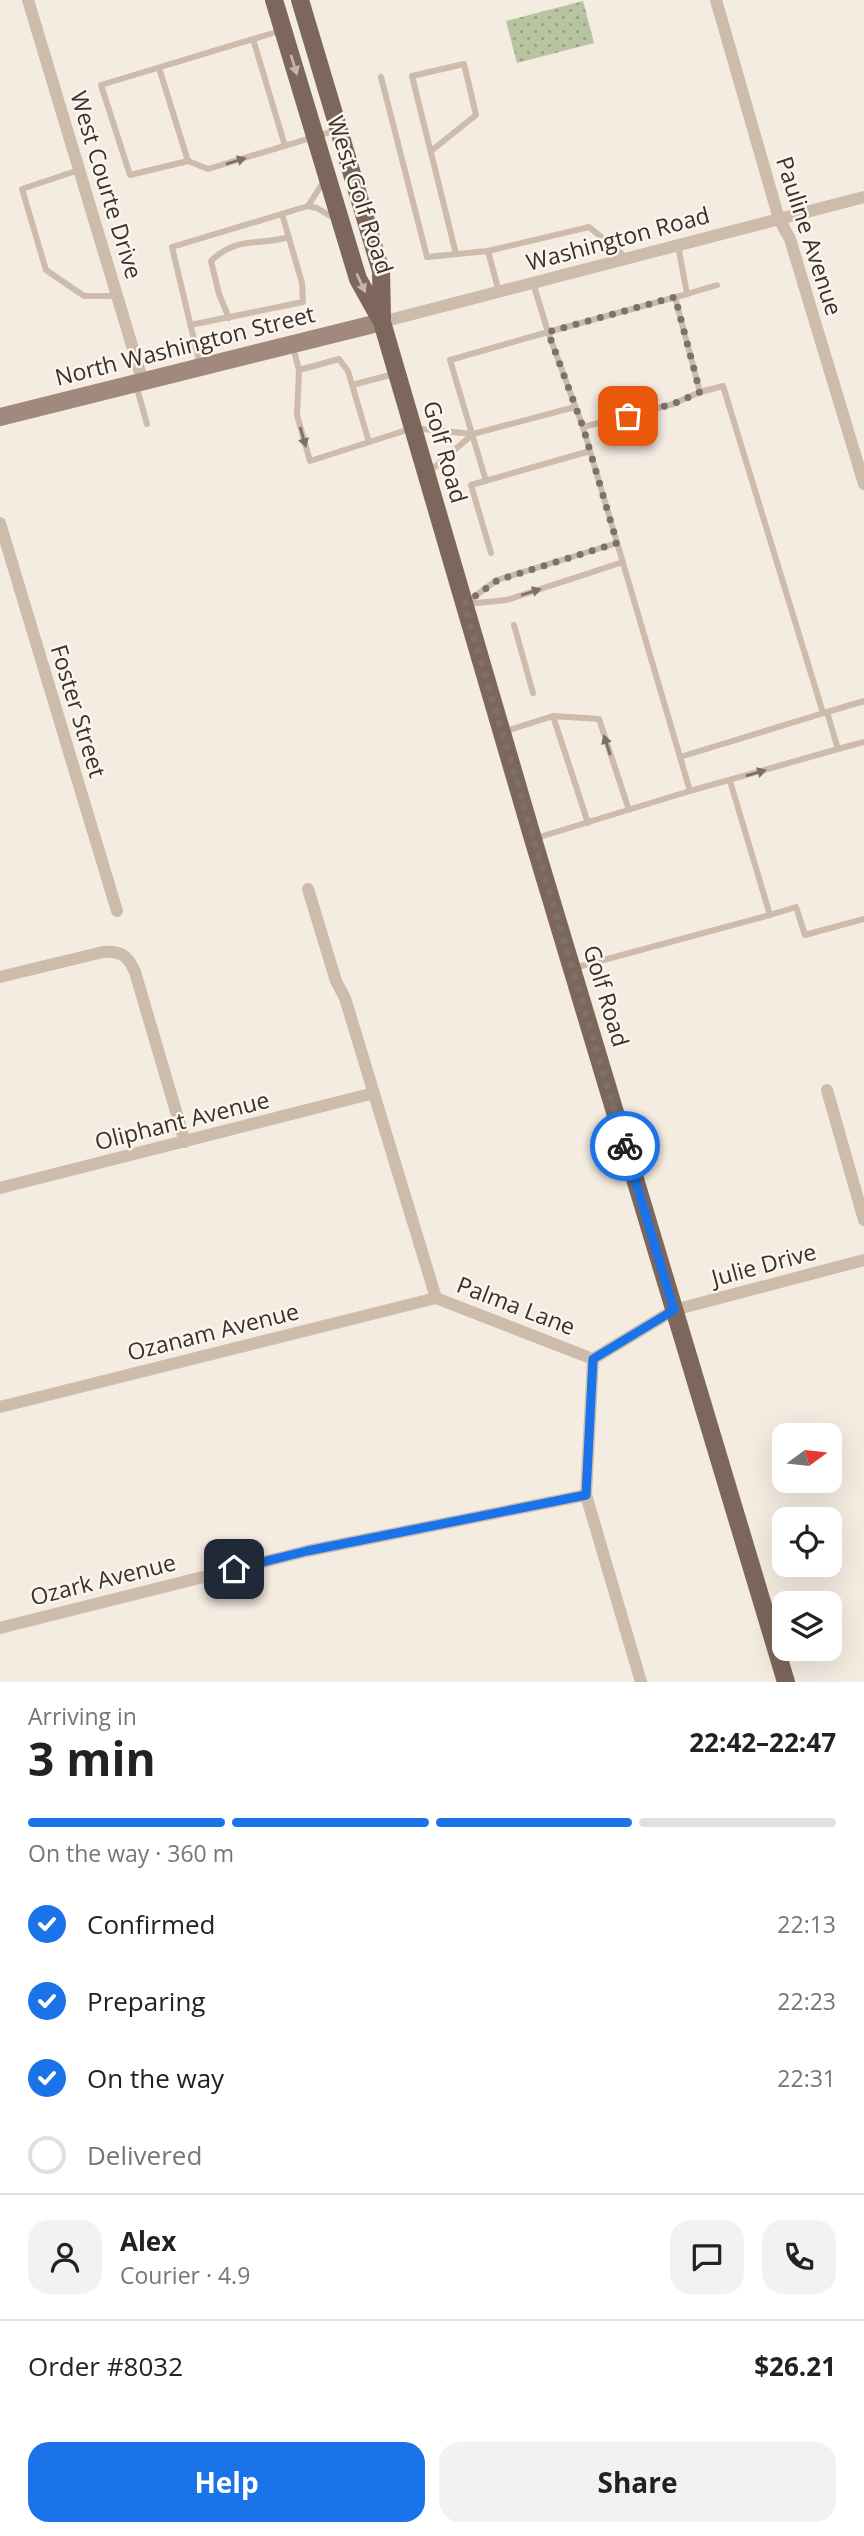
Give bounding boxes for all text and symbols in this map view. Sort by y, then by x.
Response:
one-way arrow [289,55,299,76]
street label: West Courte Drive [63,87,151,282]
street label: West Golf Road [320,112,402,278]
street label: Pauline Avenue [769,152,851,319]
one-way arrow [226,155,247,165]
street label: Washington Road [523,198,713,278]
one-way arrow [355,273,366,293]
street label: North Washington Street [52,297,318,393]
pin [598,386,658,446]
street label: Golf Road [416,397,476,507]
icon: bag [609,397,647,435]
one-way arrow [299,427,309,448]
one-way arrow [521,586,542,596]
street label: Foster Street [44,640,114,781]
one-way arrow [602,734,612,755]
one-way arrow [746,767,767,777]
street label: Golf Road [576,941,638,1051]
street label: Oliphant Avenue [91,1083,272,1157]
courier [590,1111,660,1181]
icon: bike [606,1127,644,1165]
street label: Julie Drive [706,1235,820,1294]
street label: Palma Lane [453,1268,580,1342]
street label: Ozanam Avenue [124,1294,302,1368]
north arrow [772,1423,842,1493]
map controls [772,1423,842,1661]
button: locate [772,1507,842,1577]
pin [204,1539,264,1599]
street label: Ozark Avenue [27,1545,179,1613]
icon: home [215,1550,253,1588]
button: layers [772,1591,842,1661]
text: Arriving in [28,1700,137,1732]
text: 22:42–22:47 [689,1724,836,1760]
text: 3 min [28,1727,156,1789]
text: On the way · 360 m [28,1837,234,1869]
icon: check [28,1905,66,1943]
text: Confirmed [87,1906,215,1942]
text: 22:13 [777,1908,836,1940]
icon: check [28,1982,66,2020]
text: Preparing [87,1983,205,2019]
text: 22:23 [777,1985,836,2017]
icon: check [28,2059,66,2097]
text: On the way [87,2060,224,2096]
text: 22:31 [777,2062,836,2094]
text: Delivered [87,2137,202,2173]
button: person [28,2220,102,2294]
button: chat [670,2220,744,2294]
button: phone [762,2220,836,2294]
text: Alex [120,2223,176,2259]
text: Courier · 4.9 [120,2259,250,2291]
text: Order #8032 [28,2348,183,2384]
text: $26.21 [754,2348,836,2384]
button: Help [28,2442,425,2522]
button: Share [439,2442,836,2522]

